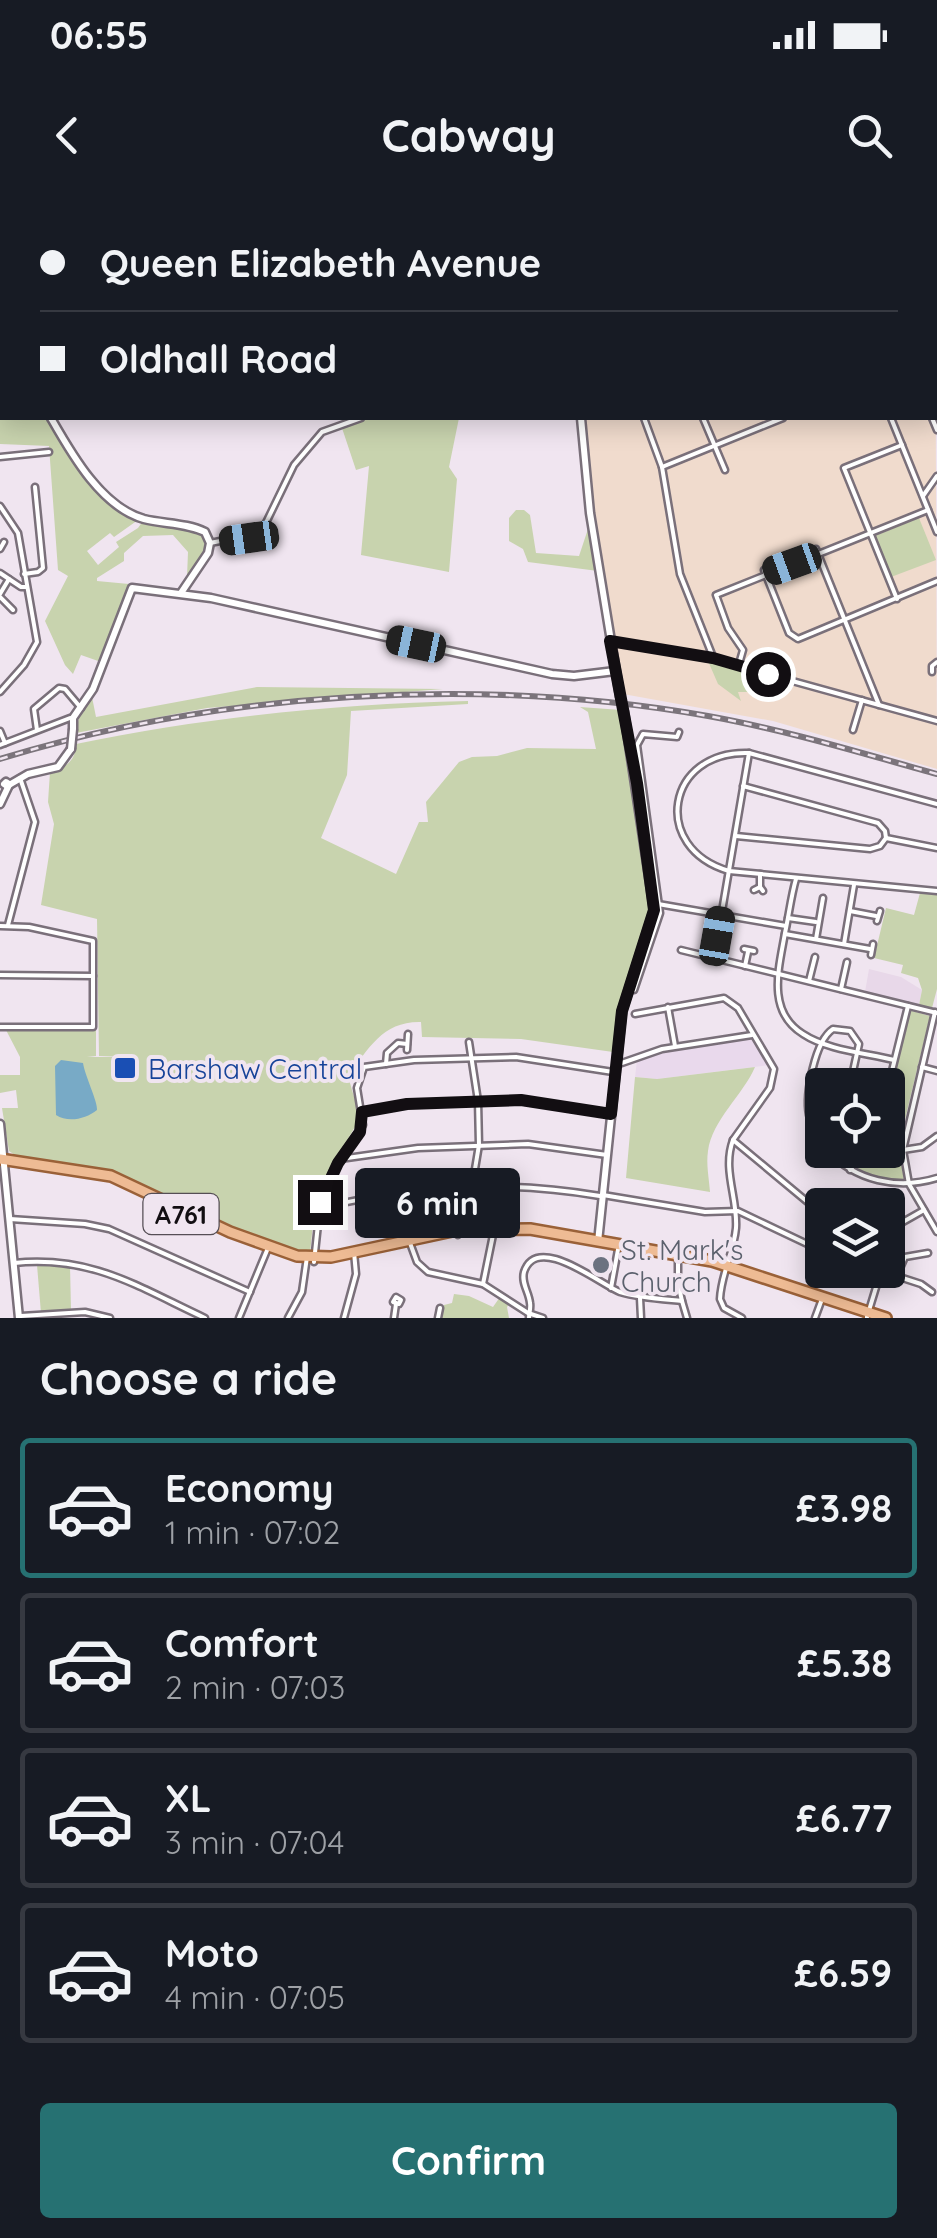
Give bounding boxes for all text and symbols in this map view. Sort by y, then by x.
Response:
text: 06:55 [50,11,149,59]
text: Cabway [381,107,556,163]
icon: back [40,108,95,163]
icon: search [842,108,897,163]
text: Queen Elizabeth Avenue [100,239,541,287]
text: Oldhall Road [100,335,337,383]
car [217,519,281,557]
car [759,540,825,588]
car [384,623,448,665]
route start [746,652,791,697]
car [697,904,737,968]
place label: Barshaw Central [148,1051,362,1086]
marker: Barshaw Central [112,1055,138,1081]
map controls [805,1068,905,1288]
button: locate [805,1068,905,1168]
callout: 6 min [355,1167,520,1237]
route end [298,1180,343,1225]
text: 6 min [396,1183,479,1223]
button: layers [805,1188,905,1288]
road number: A761 [144,1194,218,1234]
place label: St. Mark's Church [621,1232,743,1299]
marker: St. Mark's Church [590,1254,612,1276]
text: Choose a ride [40,1350,337,1406]
icon: car [45,1463,135,1553]
text: Economy [165,1464,334,1512]
text: £3.98 [796,1484,892,1532]
text: 1 min · 07:02 [165,1512,340,1552]
icon: car [45,1618,135,1708]
text: Comfort [165,1619,319,1667]
text: £5.38 [797,1639,892,1687]
text: 2 min · 07:03 [165,1667,345,1707]
icon: car [45,1773,135,1863]
text: XL [165,1774,211,1822]
text: £6.77 [796,1794,892,1842]
text: 3 min · 07:04 [165,1822,344,1862]
icon: car [45,1928,135,2018]
text: Moto [165,1929,259,1977]
text: £6.59 [794,1949,892,1997]
text: 4 min · 07:05 [165,1977,345,2017]
button: Confirm [40,2103,897,2218]

